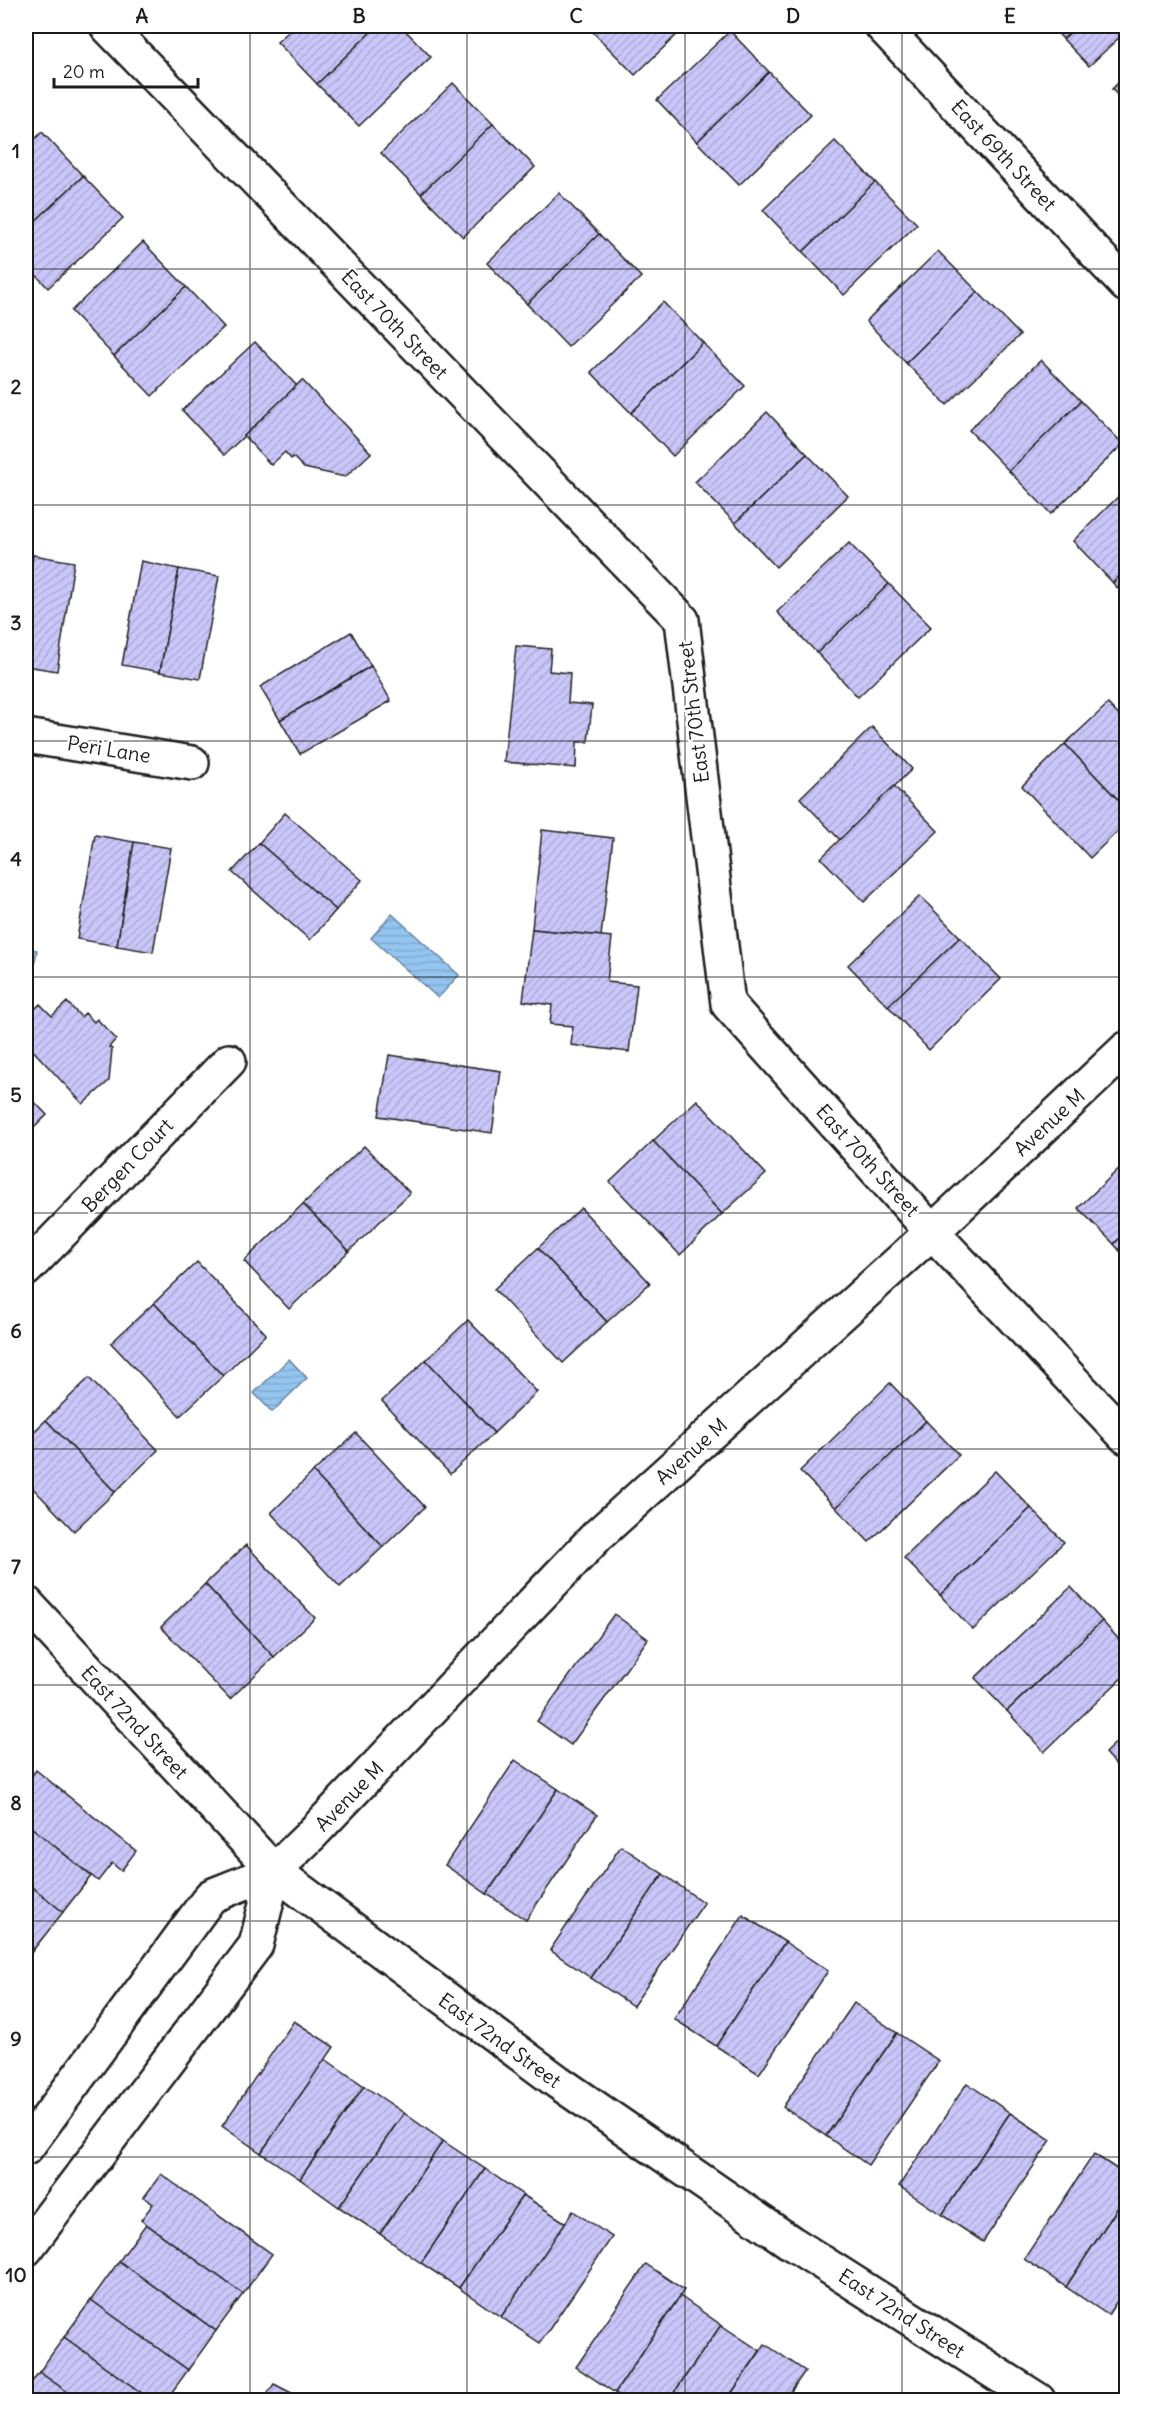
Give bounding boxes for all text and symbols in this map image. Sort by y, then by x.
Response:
text: A [136,3,149,28]
text: B [352,3,366,28]
text: C [569,3,583,28]
text: D [786,3,800,28]
text: E [1004,3,1016,28]
scale bar [54,51,198,89]
text: 20 m [63,60,105,83]
street label: East 69th Street [946,94,1062,216]
text: 1 [12,138,20,163]
street label: East 70th Street [336,264,454,384]
text: 2 [11,374,22,399]
text: 3 [10,610,22,635]
street label: East 70th Street [672,639,714,784]
street label: Peri Lane [66,730,152,768]
text: 4 [10,846,22,871]
text: 5 [10,1082,22,1107]
street label: Avenue M [1008,1083,1090,1161]
street label: East 70th Street [811,1099,925,1222]
street label: Bergen Court [76,1113,178,1217]
text: 6 [10,1318,22,1343]
street label: Avenue M [650,1412,732,1490]
text: 7 [11,1554,21,1579]
street label: East 72nd Street [76,1660,194,1784]
street label: Avenue M [309,1756,389,1836]
text: 8 [10,1790,22,1815]
street label: East 72nd Street [434,1987,566,2093]
text: 9 [10,2026,22,2051]
text: 10 [5,2262,27,2287]
street label: East 72nd Street [834,2263,970,2363]

